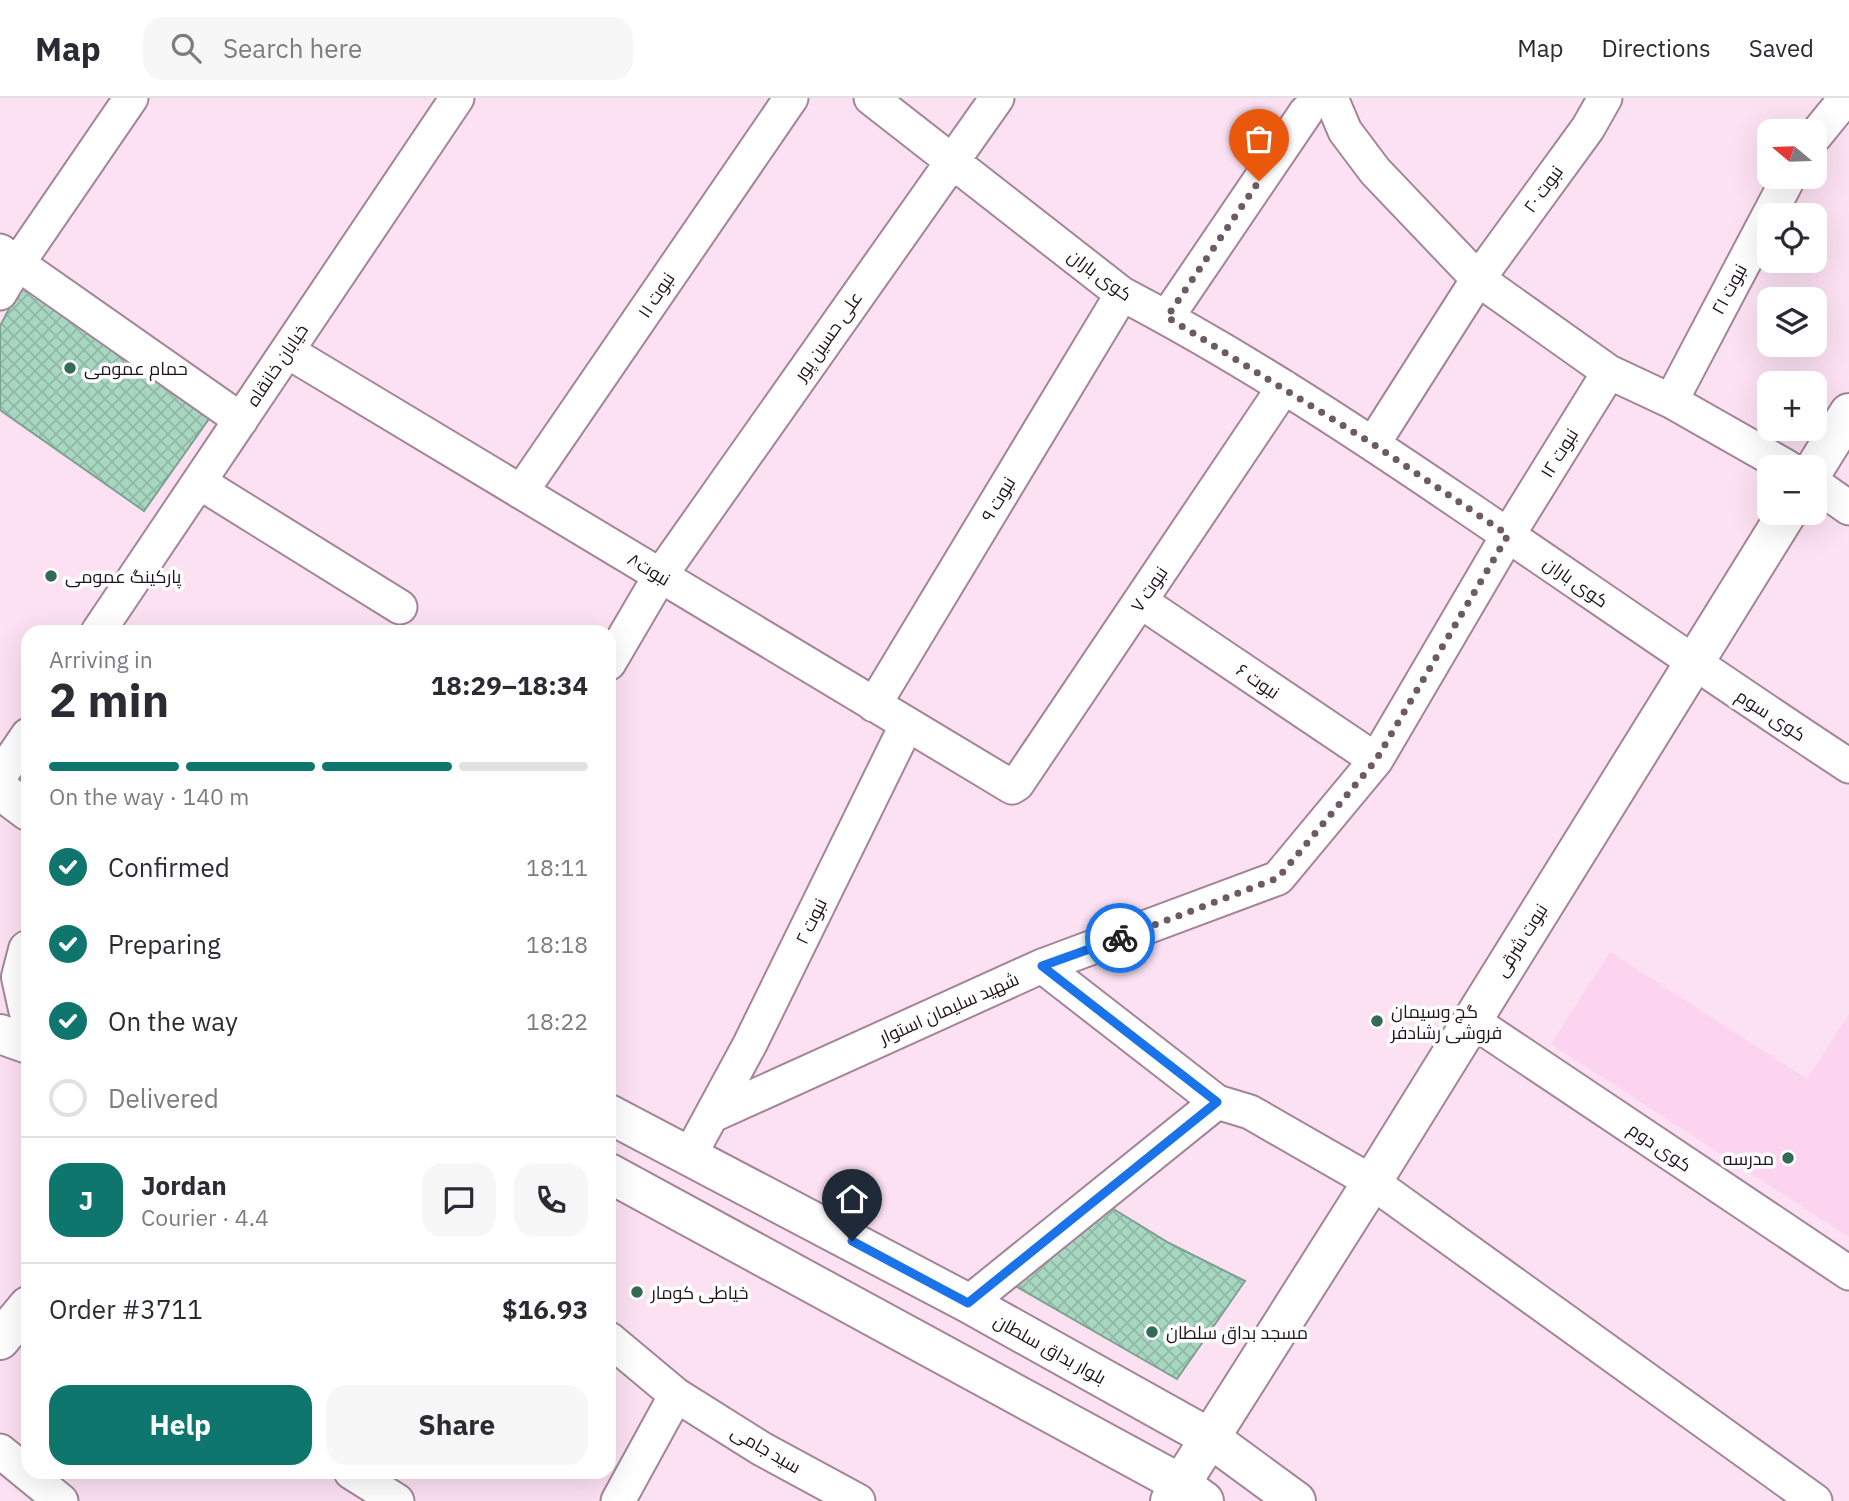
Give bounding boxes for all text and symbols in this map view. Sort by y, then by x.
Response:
search box [143,17,633,80]
text: Map [35,27,101,70]
icon: search [167,29,205,67]
text: Search here [223,31,362,65]
text: Map [1517,32,1563,64]
text: Directions [1601,32,1711,64]
text: Saved [1749,32,1814,64]
pin [1229,109,1289,181]
north arrow [1757,119,1827,189]
map controls [1757,119,1827,525]
icon: bag [1240,120,1278,158]
street label: نبوت ۲۰ [1518,161,1568,217]
button: locate [1757,203,1827,273]
street label: کوی باران [1063,244,1137,306]
street label: نبوت ۲۱ [1706,260,1752,318]
street label: نبوت ۱۱ [632,268,680,322]
street label: علی حسین پور [788,287,868,387]
button: layers [1757,287,1827,357]
street label: خیابان خانقاه [241,319,313,411]
place label: حمام عمومی [84,357,188,381]
marker: حمام عمومی [62,360,78,376]
button: + [1757,371,1827,441]
street label: نبوت ۱۲ [1535,424,1583,482]
button: − [1757,455,1827,525]
street label: نبوت ۹ [976,472,1020,526]
street label: نبوت۸ [623,547,675,591]
street label: کوی باران [1539,551,1613,613]
street label: نبوت ۷ [1125,562,1173,616]
place label: پارکینگ عمومی [65,565,182,589]
marker: پارکینگ عمومی [43,568,59,584]
text: Arriving in [49,644,153,674]
street label: نبوت ۶ [1232,658,1284,704]
text: 18:29–18:34 [431,668,588,702]
text: 2 min [49,670,169,730]
street label: کوی سوم [1731,684,1810,747]
text: On the way · 140 m [49,781,249,811]
icon: check [49,848,87,886]
text: Confirmed [108,850,230,884]
text: 18:11 [526,852,588,882]
street label: نبوت ۲ [790,894,832,948]
street label: نبوت شرقی [1489,899,1553,981]
courier [1085,903,1155,973]
icon: bike [1101,919,1139,957]
icon: check [49,925,87,963]
text: Preparing [108,927,221,961]
text: 18:18 [526,929,588,959]
street label: شهید سلیمان استوار [875,967,1022,1049]
place label: گچ وسیمان فروشی رشادفر [1390,1000,1502,1044]
icon: check [49,1002,87,1040]
text: On the way [108,1004,238,1038]
text: 18:22 [526,1006,588,1036]
marker: گچ وسیمان فروشی رشادفر [1369,1013,1385,1029]
text: Delivered [108,1081,219,1115]
street label: کوی دوم [1623,1117,1696,1177]
place label: مدرسه [1723,1147,1774,1170]
marker: مدرسه [1780,1150,1796,1166]
button: chat [422,1163,496,1237]
button: phone [514,1163,588,1237]
text: Jordan [141,1168,227,1202]
pin [822,1169,882,1241]
icon: home [833,1180,871,1218]
text: J [79,1183,93,1217]
text: Courier · 4.4 [141,1202,269,1232]
place label: خیاطی کومار [650,1281,748,1304]
marker: خیاطی کومار [629,1284,645,1300]
text: Order #3711 [49,1292,203,1326]
text: $16.93 [502,1292,588,1326]
street label: بلوار بداق سلطان [989,1309,1110,1390]
place label: مسجد بداق سلطان [1166,1321,1308,1345]
marker: مسجد بداق سلطان [1144,1324,1160,1340]
button: Help [49,1385,312,1465]
button: Share [326,1385,588,1465]
street label: سید جامی [727,1420,805,1478]

